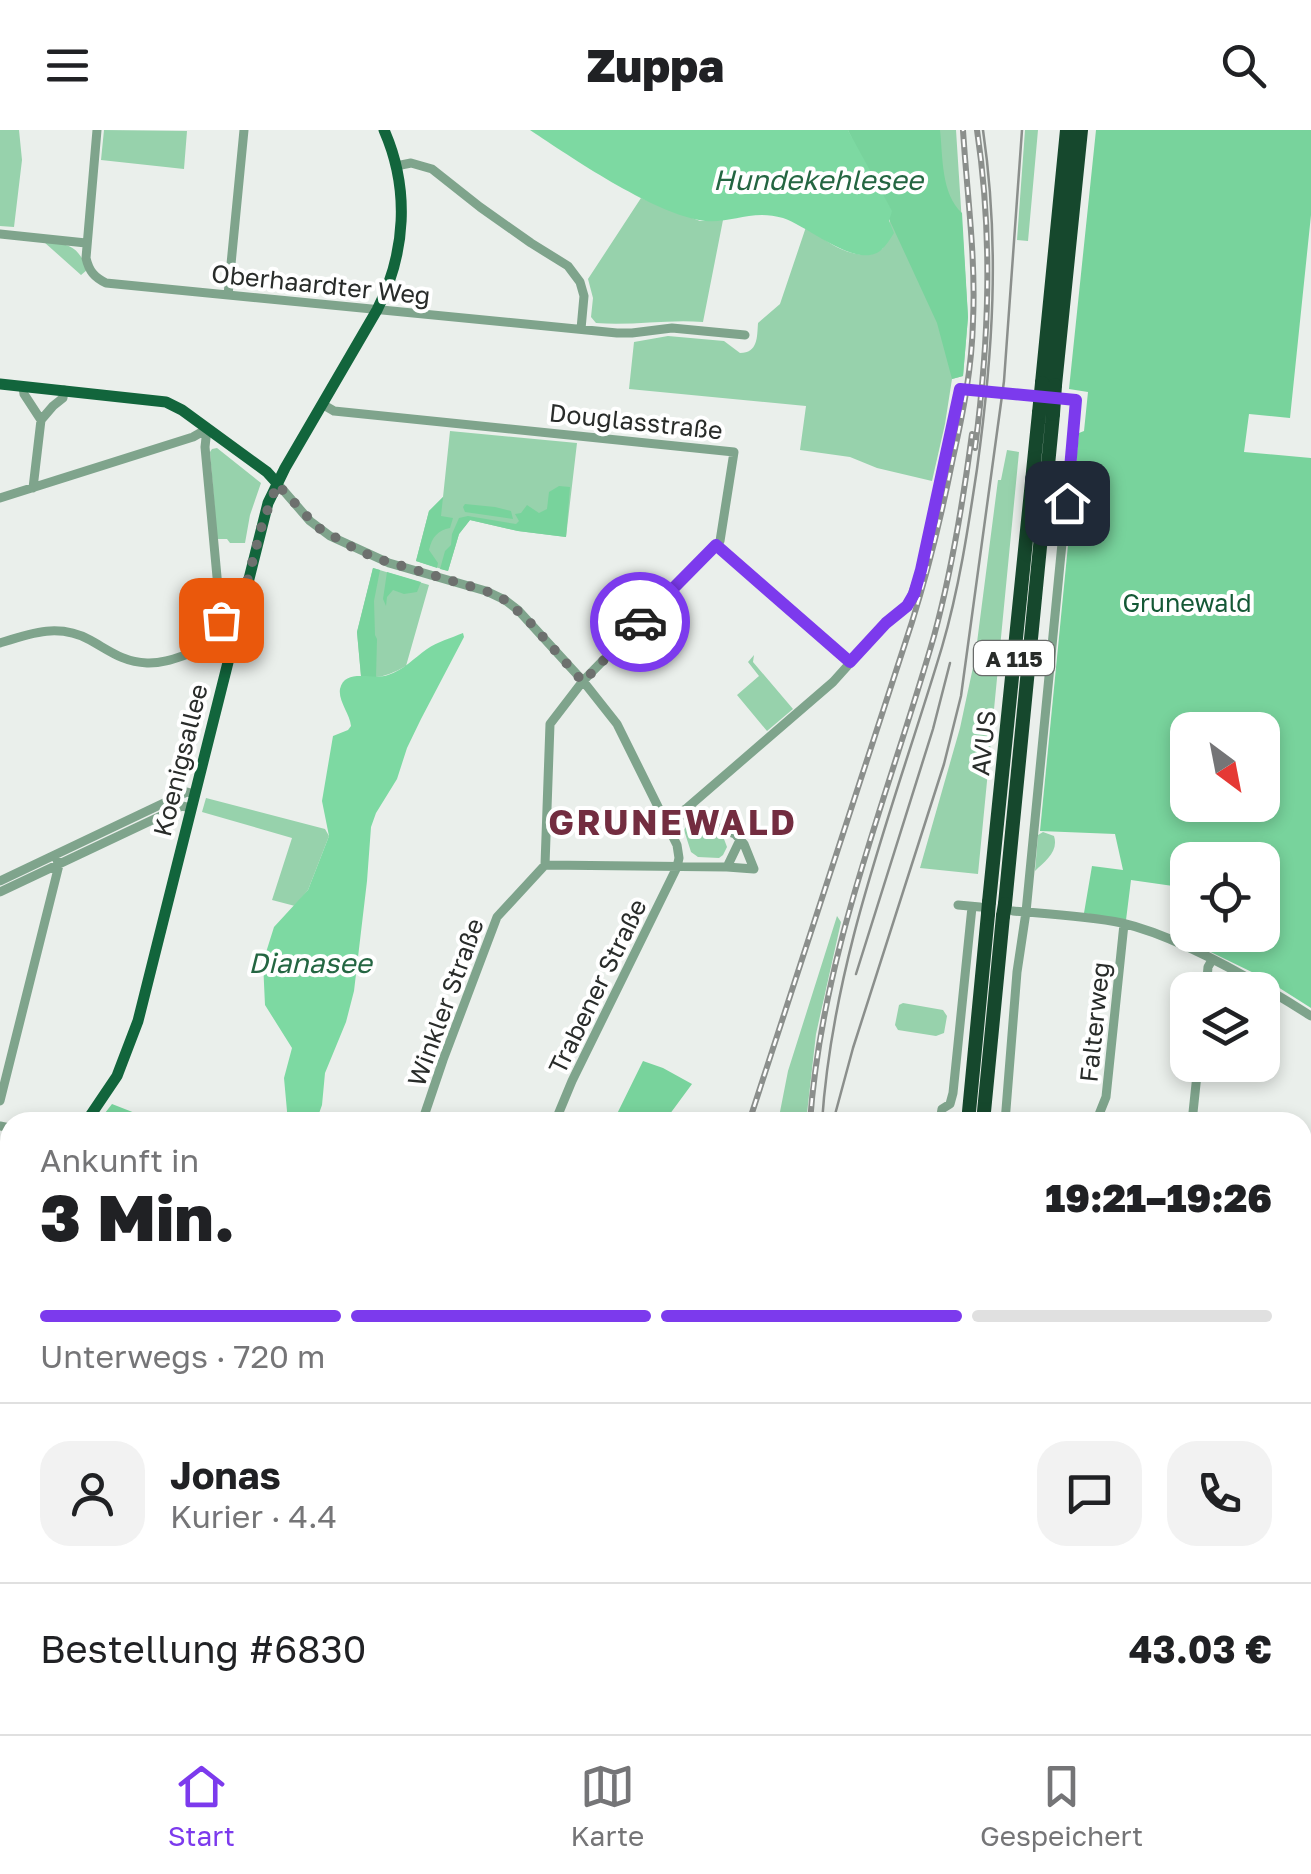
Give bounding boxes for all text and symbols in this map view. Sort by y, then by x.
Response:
icon: menu [40,38,95,93]
text: Zuppa [587,38,724,92]
icon: search [1216,38,1271,93]
water label: Hundekehlesee [713,163,925,196]
street label: Oberhaardter Weg [210,257,432,311]
street label: Douglasstraße [548,396,724,446]
pin [1025,461,1110,546]
icon: home [1040,476,1095,531]
courier [590,572,690,672]
pin [179,578,264,663]
park label: Grunewald [1122,587,1252,618]
icon: bag [194,593,249,648]
icon: car [613,595,668,650]
road number: A 115 [974,641,1054,675]
street label: Koenigsallee [146,681,214,839]
street label: AVUS [964,709,1002,777]
north arrow [1170,712,1280,822]
map controls [1170,712,1280,1082]
district label: GRUNEWALD [548,801,798,843]
button: locate [1170,842,1280,952]
street label: Trabener Straße [541,893,653,1079]
street label: Winkler Straße [400,914,490,1090]
water label: Dianasee [248,946,373,979]
street label: Falterweg [1072,960,1116,1084]
button: layers [1170,972,1280,1082]
text: Ankunft in [40,1141,199,1179]
text: 19:21–19:26 [1045,1175,1272,1220]
text: 3 Min. [40,1177,235,1255]
text: Unterwegs · 720 m [40,1337,325,1375]
button: person [40,1441,145,1546]
button: chat [1037,1441,1142,1546]
button: phone [1167,1441,1272,1546]
text: Jonas [170,1452,281,1497]
text: Kurier · 4.4 [170,1497,337,1535]
text: Bestellung #6830 [40,1626,366,1671]
text: 43.03 € [1129,1626,1272,1671]
tab: Start [168,1759,235,1852]
tab: Karte [571,1759,644,1852]
tab: Gespeichert [980,1759,1143,1852]

